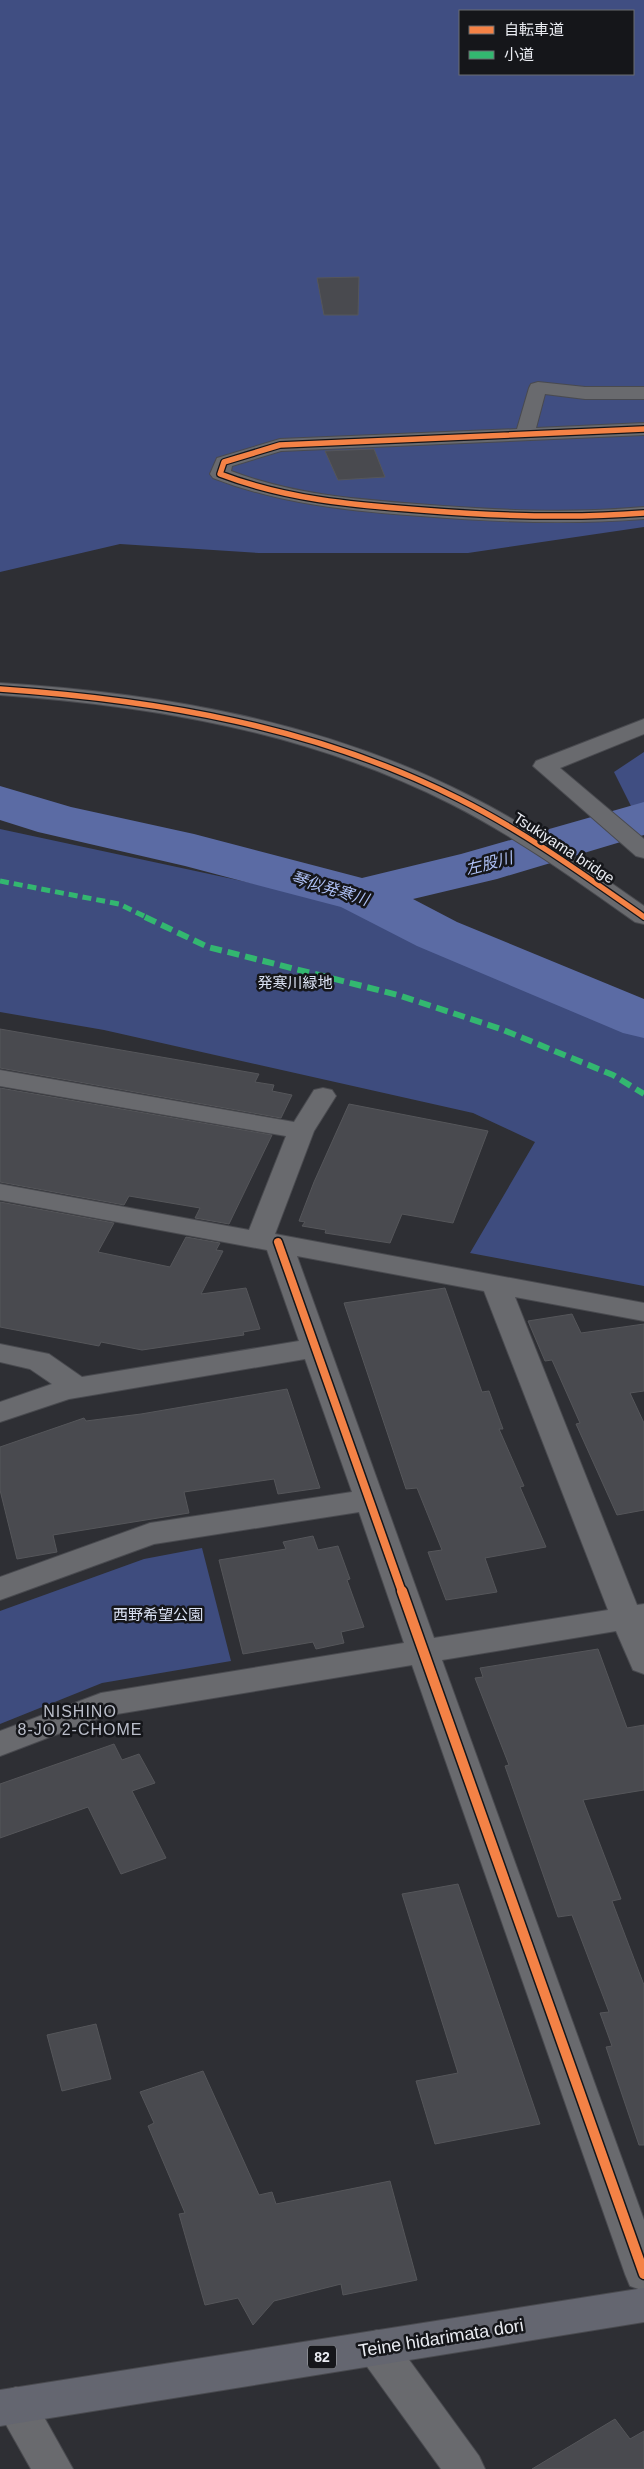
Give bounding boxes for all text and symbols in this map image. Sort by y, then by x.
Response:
legend [459,10,634,75]
text: 自転車道 [504,21,564,38]
text: 小道 [504,46,534,63]
street label: Tsukiyama bridge [511,809,618,886]
water label: 左股川 [464,849,516,878]
water label: 琴似発寒川 [289,869,372,909]
park label: 発寒川緑地 [257,974,333,991]
park label: 西野希望公園 [113,1606,203,1623]
district label: NISHINO 8-JO 2-CHOME [18,1703,142,1738]
street label: Teine hidarimata dori [357,2315,525,2361]
road number: 82 [308,2346,336,2368]

